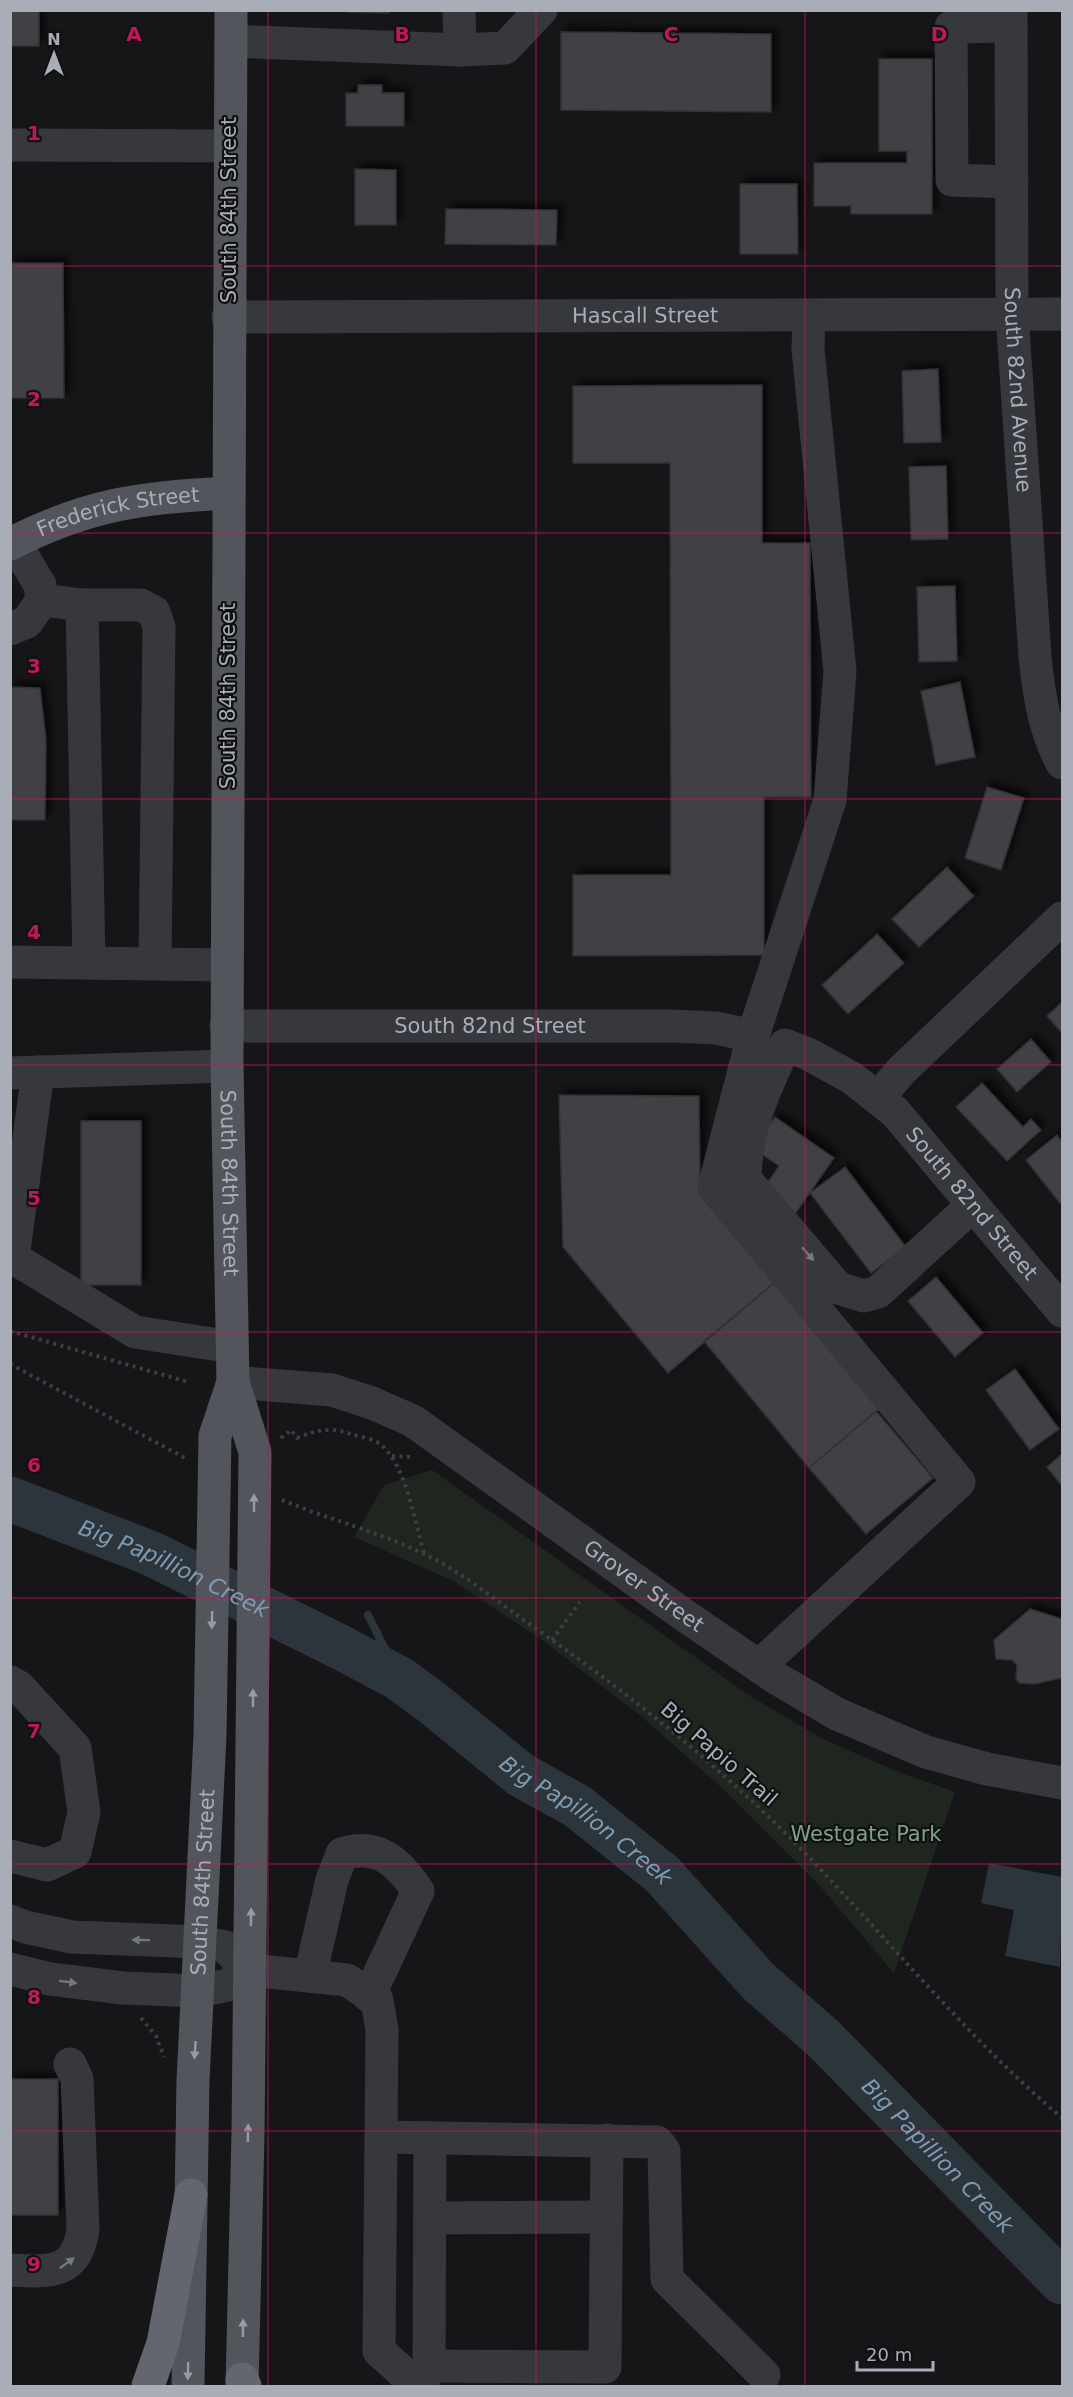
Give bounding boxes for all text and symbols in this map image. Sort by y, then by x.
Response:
text: A [126,22,142,46]
text: B [394,22,410,46]
text: C [664,22,678,46]
text: D [931,22,947,46]
north arrow [24,24,84,84]
text: N [47,30,61,49]
street label: South 84th Street [217,117,241,303]
text: 1 [27,121,41,145]
street label: South 82nd Avenue [1000,287,1036,493]
street label: Hascall Street [572,303,718,328]
text: 2 [27,387,41,411]
street label: Frederick Street [33,483,200,542]
street label: South 84th Street [216,603,240,789]
text: 3 [27,654,41,678]
text: 4 [27,920,41,944]
street label: South 82nd Street [394,1014,586,1038]
street label: South 84th Street [215,1089,243,1276]
street label: South 82nd Street [901,1122,1043,1285]
text: 5 [27,1186,41,1210]
one-way arrow [801,1246,814,1261]
text: 6 [27,1453,41,1477]
one-way arrow [250,1494,259,1513]
water label: Big Papillion Creek [75,1514,274,1623]
street label: Grover Street [579,1535,709,1637]
one-way arrow [207,1611,217,1630]
one-way arrow [248,1689,258,1708]
street label: Big Papio Trail [656,1697,782,1811]
text: 7 [27,1719,41,1743]
water label: Big Papillion Creek [495,1750,679,1890]
street label: South 84th Street [186,1789,219,1976]
park label: Westgate Park [790,1822,942,1846]
one-way arrow [246,1908,255,1927]
one-way arrow [132,1935,151,1945]
one-way arrow [58,1977,77,1986]
text: 8 [27,1985,41,2009]
one-way arrow [190,2040,200,2059]
water label: Big Papillion Creek [857,2073,1020,2239]
one-way arrow [243,2124,253,2143]
text: 9 [27,2252,41,2276]
one-way arrow [58,2257,74,2269]
one-way arrow [238,2319,248,2338]
scale bar [857,2334,934,2372]
text: 20 m [866,2344,912,2365]
one-way arrow [184,2361,193,2380]

